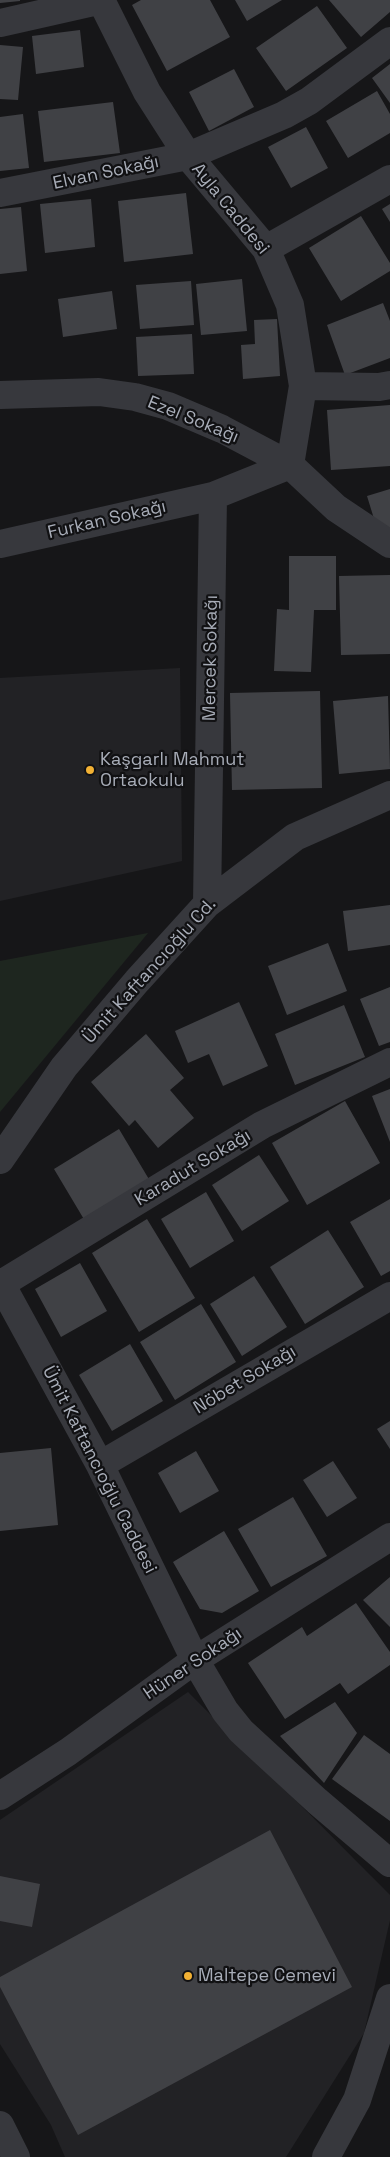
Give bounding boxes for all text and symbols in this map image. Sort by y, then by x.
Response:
street label: Elvan Sokağı [51,151,161,195]
street label: Ayla Caddesi [187,159,273,259]
street label: Ezel Sokağı [144,392,242,448]
street label: Furkan Sokağı [46,496,168,544]
street label: Mercek Sokağı [199,595,223,721]
place label: Kaşgarlı Mahmut Ortaokulu [100,749,244,792]
marker: Kaşgarlı Mahmut Ortaokulu [84,764,96,776]
street label: Ümit Kaftancıoğlu Cd. [79,894,221,1048]
street label: Karadut Sokağı [131,1125,255,1211]
street label: Nöbet Sokağı [190,1341,300,1419]
street label: Ümit Kaftancıoğlu Caddesi [37,1363,161,1577]
street label: Hüner Sokağı [140,1623,246,1705]
place label: Maltepe Cemevi [198,1965,336,1987]
marker: Maltepe Cemevi [182,1970,194,1982]

